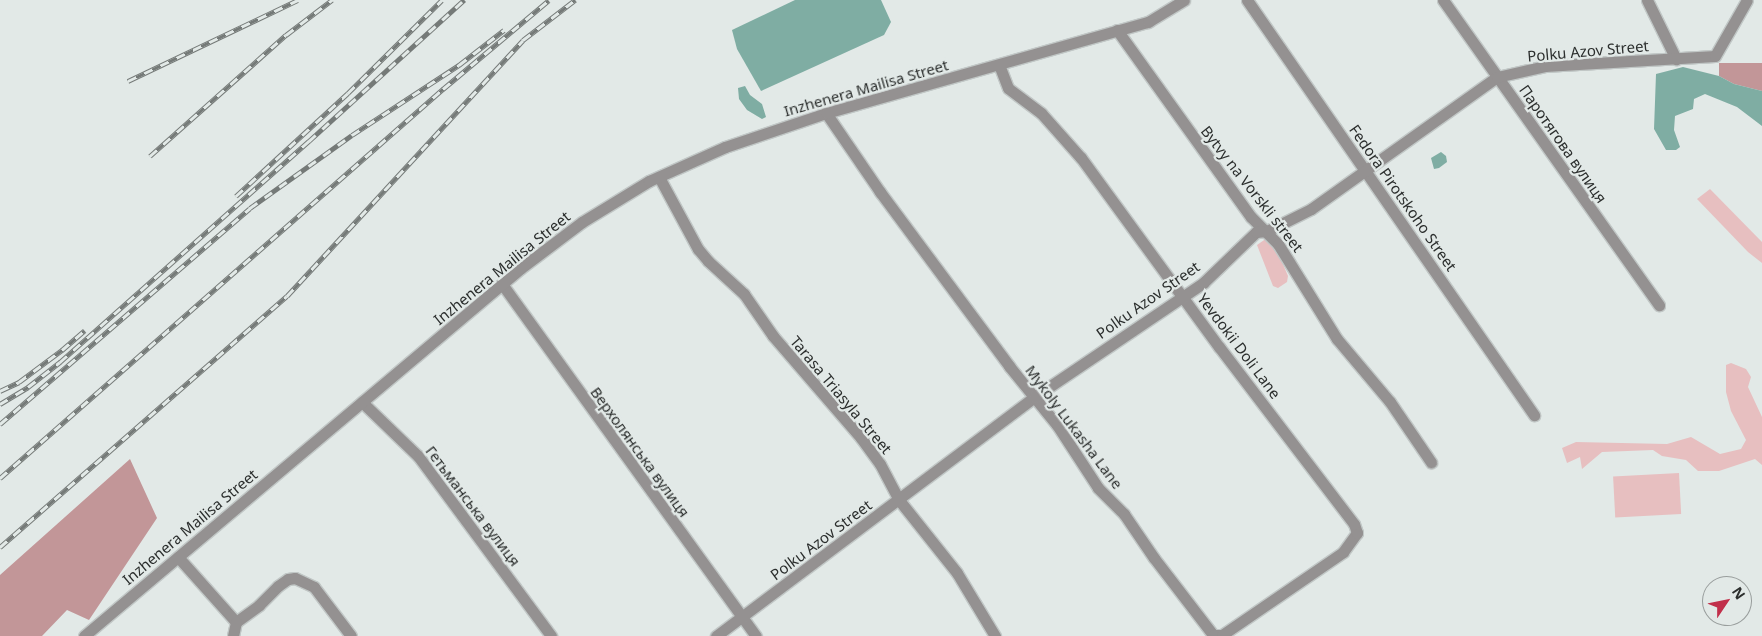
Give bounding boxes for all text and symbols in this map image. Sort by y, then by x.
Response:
street label: Polku Azov Street [1526,37,1650,65]
street label: Inzhenera Mailisa Street [782,56,950,120]
street label: Паротягова вулиця [1515,81,1611,207]
street label: Fedora Pirotskoho Street [1346,121,1460,275]
street label: Bytvy na Vorskli street [1197,122,1307,256]
street label: Inzhenera Mailisa Street [430,207,574,329]
street label: Polku Azov Street [1093,258,1203,342]
street label: Yevdokii Doli Lane [1194,290,1284,402]
street label: Tarasa Triasyla Street [786,332,896,458]
street label: Mykoly Lukasha Lane [1022,362,1126,492]
street label: Верхолянська вулиця [587,383,693,521]
street label: Гетьманська вулиця [422,442,524,570]
street label: Inzhenera Mailisa Street [119,465,261,589]
street label: Polku Azov Street [767,496,875,584]
north arrow [1702,576,1752,626]
text: N [1728,583,1750,603]

